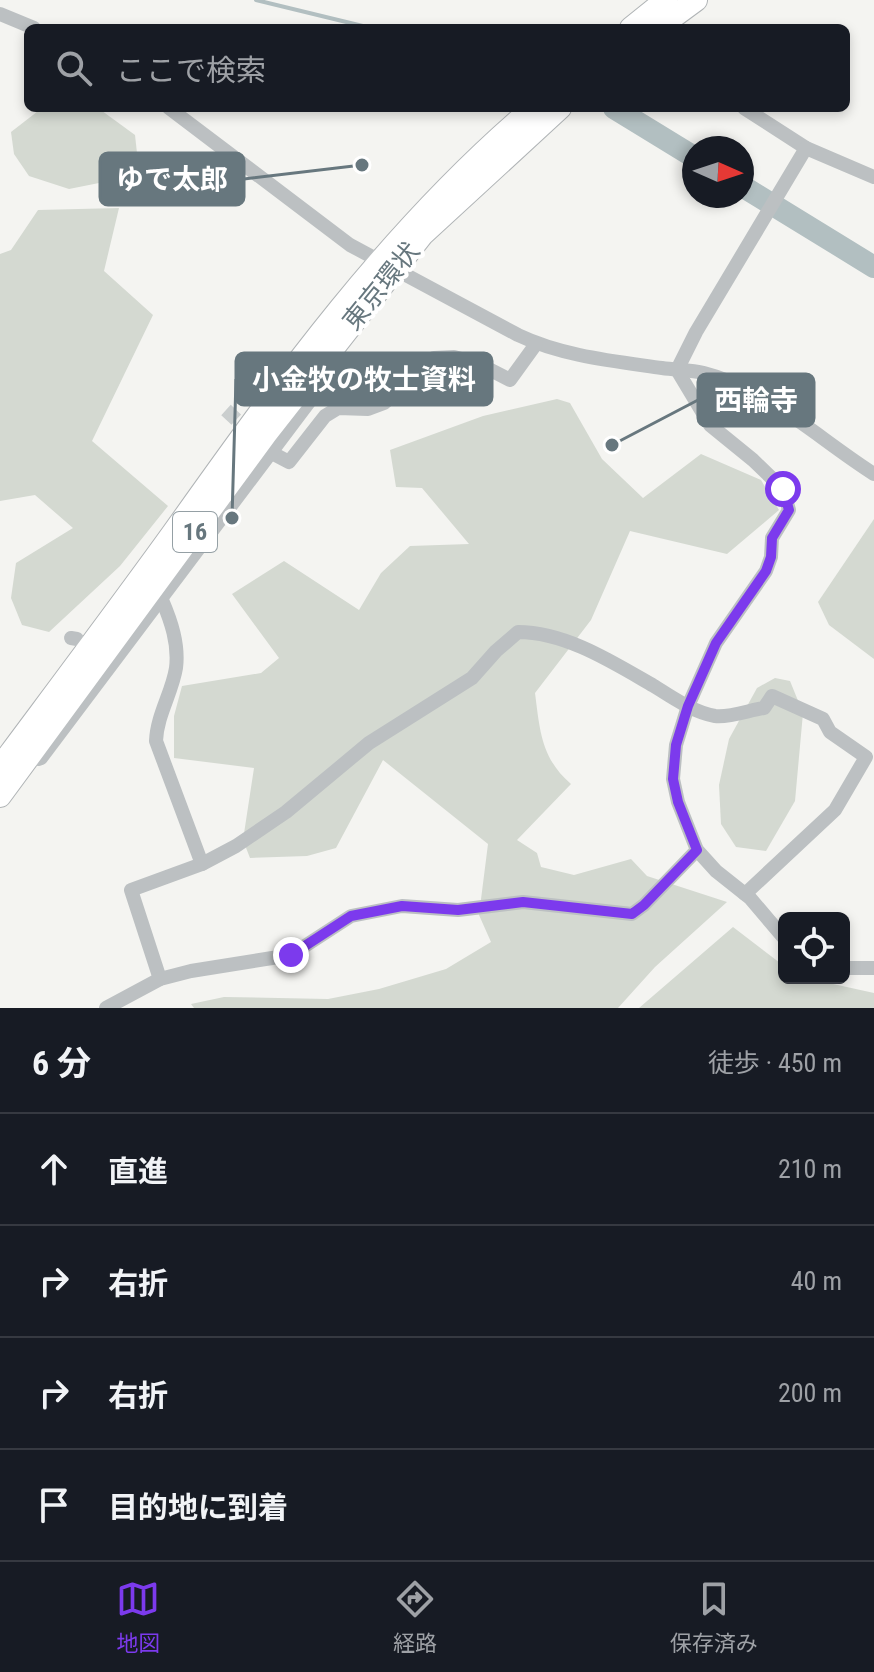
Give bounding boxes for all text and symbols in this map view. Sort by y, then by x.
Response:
search box [24,24,850,112]
icon: search [52,46,96,90]
text: ここで検索 [116,53,266,88]
north arrow [682,136,754,208]
callout: ゆで太郎 [100,153,244,205]
text: ゆで太郎 [116,163,228,196]
street label: 東京環状 [337,236,425,336]
callout: 小金牧の牧士資料 [236,353,492,405]
text: 小金牧の牧士資料 [252,363,476,396]
callout: 西輪寺 [698,374,814,426]
text: 西輪寺 [714,384,798,417]
route start [765,471,801,507]
road number: 16 [173,512,217,552]
map controls [778,912,850,984]
button: locate [778,912,850,984]
route end [273,937,309,973]
text: 6 分 [32,1043,91,1083]
text: 徒歩 · 450 m [708,1048,842,1078]
icon: ahead [32,1147,76,1191]
text: 直進 [108,1154,168,1189]
text: 210 m [778,1154,842,1184]
icon: right [32,1259,76,1303]
text: 右折 [108,1266,168,1301]
text: 40 m [791,1266,842,1296]
icon: right [32,1371,76,1415]
text: 右折 [108,1378,168,1413]
text: 200 m [778,1378,842,1408]
icon: arrive [32,1483,76,1527]
text: 目的地に到着 [108,1490,288,1525]
tab: 地図 [116,1577,160,1657]
tab: 経路 [393,1577,437,1657]
tab: 保存済み [670,1577,758,1657]

